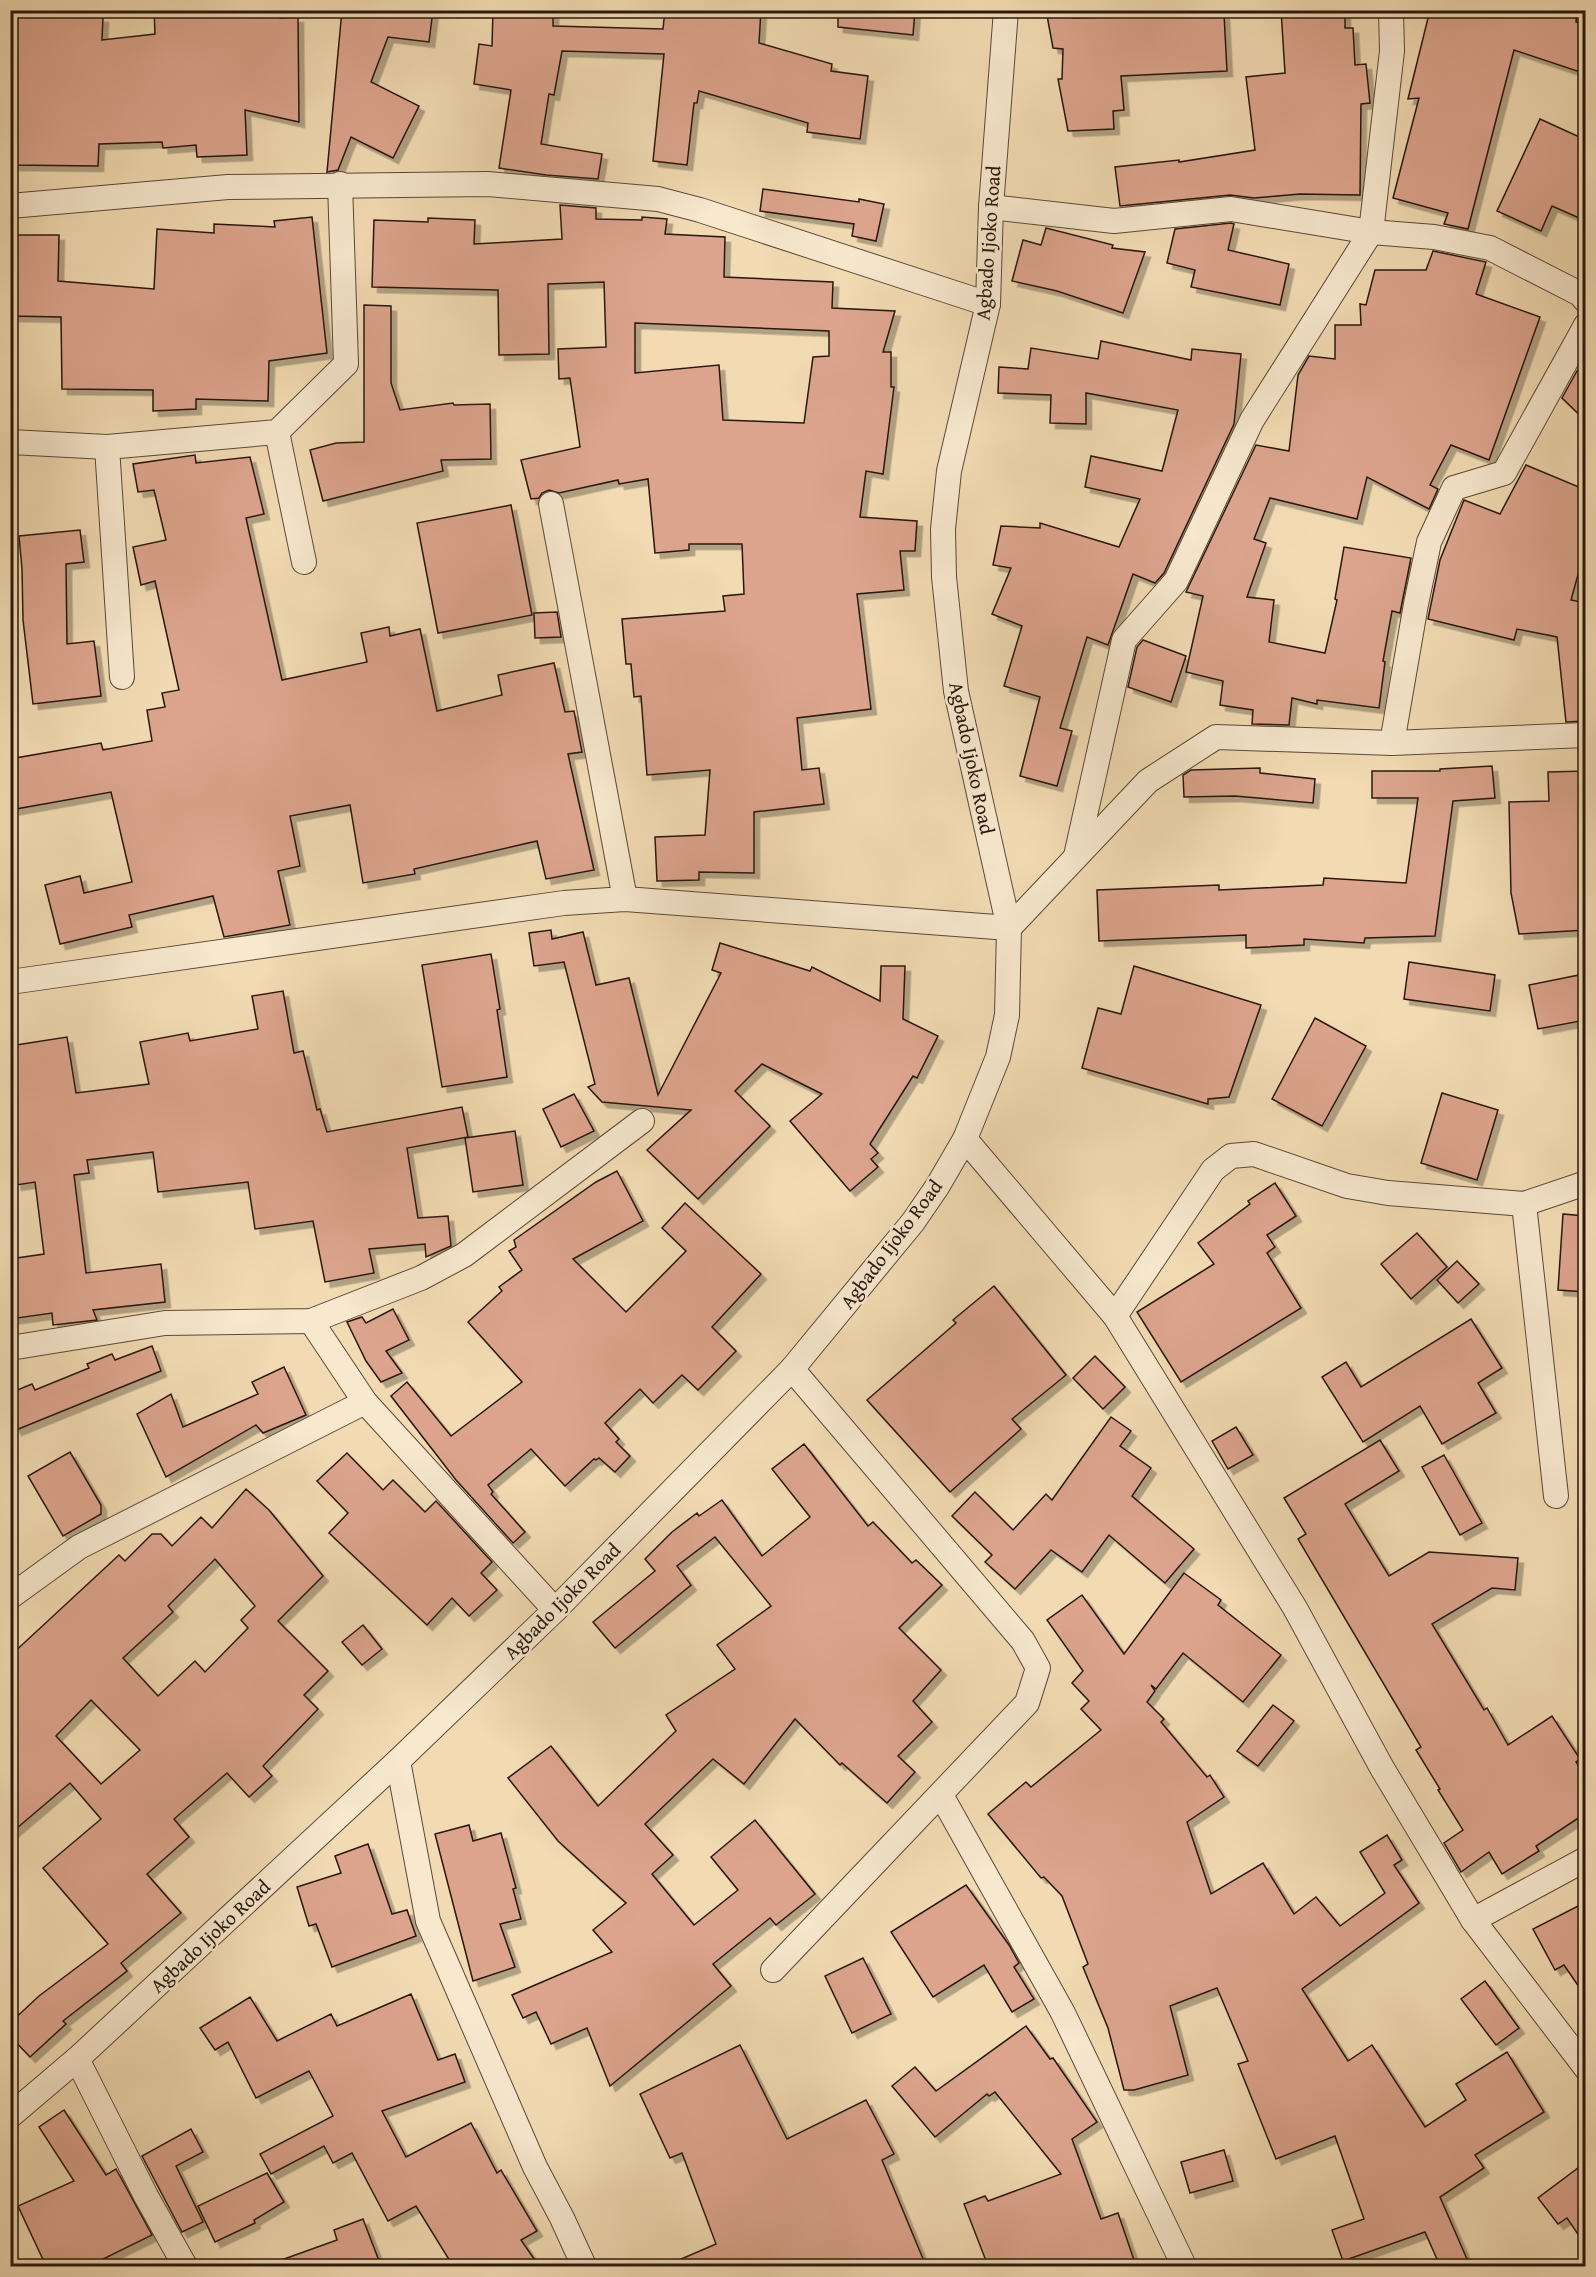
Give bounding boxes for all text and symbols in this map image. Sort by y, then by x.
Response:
street label: Agbado Ijoko Road [968,164,1007,321]
street label: Agbado Ijoko Road [942,679,1003,837]
street label: Agbado Ijoko Road [832,1173,949,1314]
street label: Agbado Ijoko Road [497,1535,627,1666]
street label: Agbado Ijoko Road [143,1872,277,1999]

